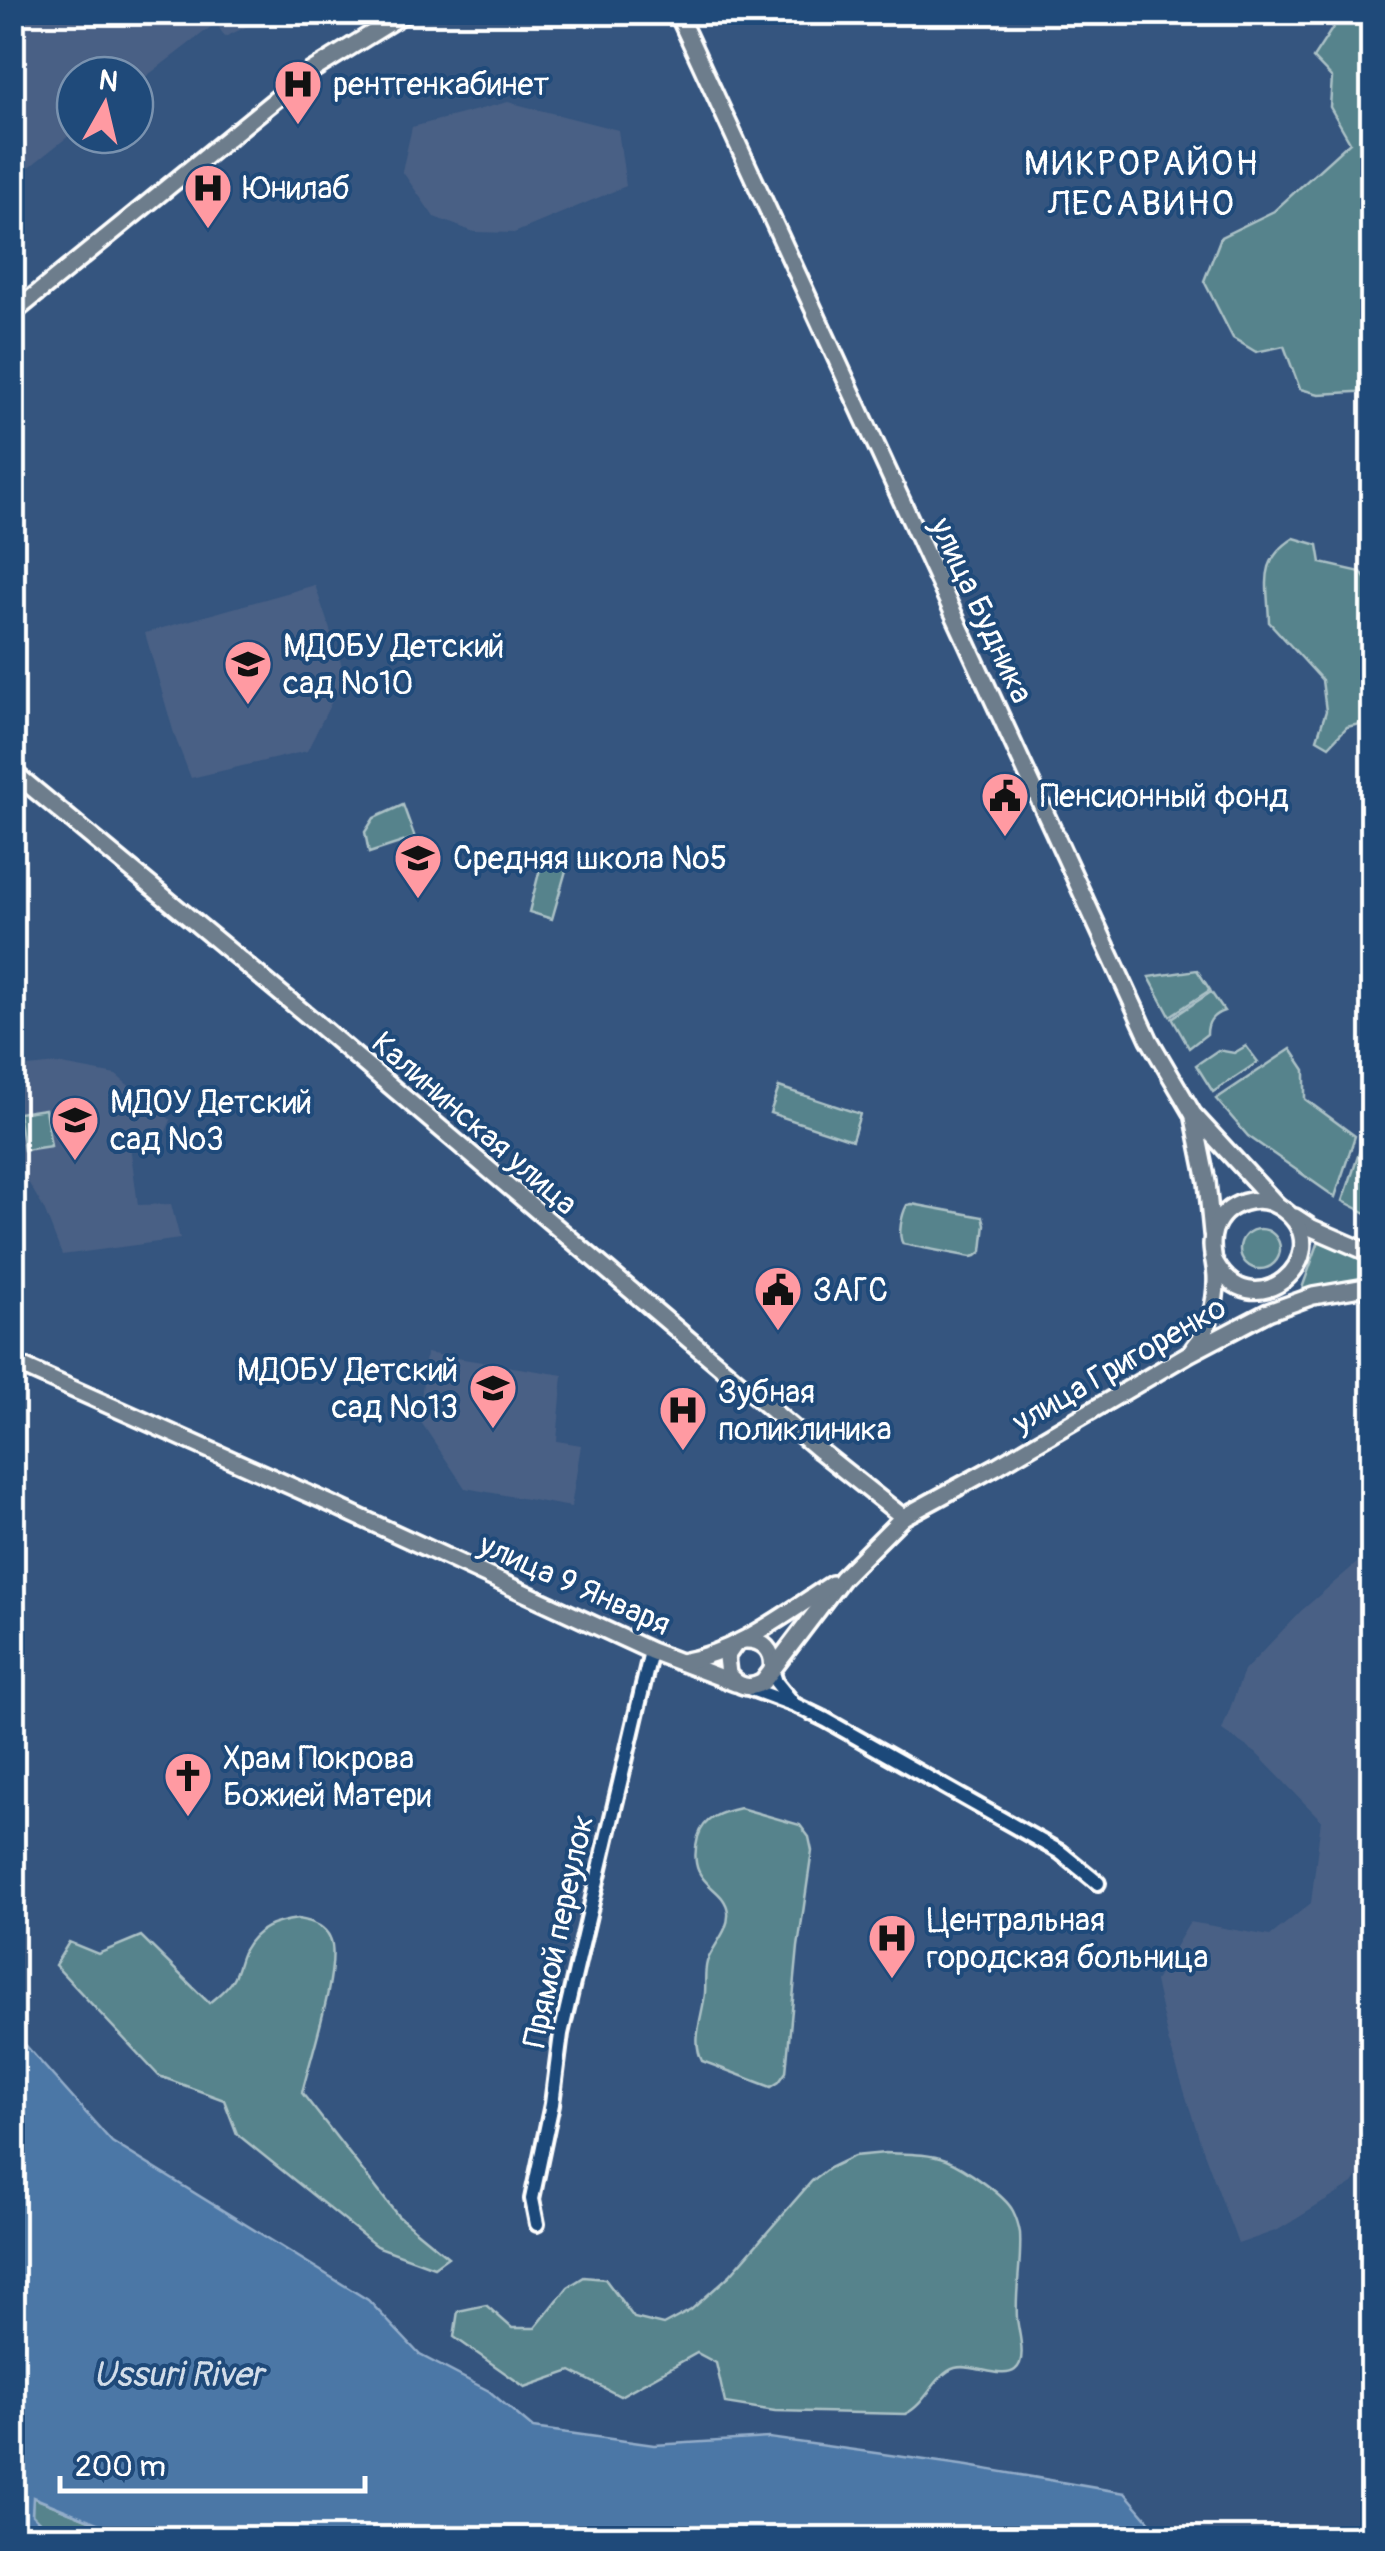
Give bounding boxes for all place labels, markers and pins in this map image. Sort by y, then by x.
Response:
hospital icon: рентгенкабинет [272,58,324,126]
place label: рентгенкабинет [333,65,549,105]
hospital icon: Юнилаб [182,162,234,230]
place label: Юнилаб [243,169,350,209]
place label: МДОБУ Детский сад №10 [283,627,504,704]
school or university icon: МДОБУ Детский сад №10 [222,638,274,706]
public building icon: Пенсионный фонд [979,770,1031,838]
place label: Пенсионный фонд [1040,777,1288,817]
school or university icon: Средняя школа №5 [392,832,444,900]
place label: Средняя школа №5 [453,839,727,879]
place label: МДОУ Детский сад №3 [110,1083,312,1160]
school or university icon: МДОУ Детский сад №3 [49,1094,101,1162]
public building icon: ЗАГС [752,1264,804,1332]
place label: ЗАГС [813,1271,888,1311]
place label: МДОБУ Детский сад №13 [237,1351,458,1428]
school or university icon: МДОБУ Детский сад №13 [467,1362,519,1430]
place label: Зубная поликлиника [718,1373,892,1450]
hospital icon: Зубная поликлиника [657,1384,709,1452]
place label: Храм Покрова Божией Матери [223,1739,431,1816]
church icon: Храм Покрова Божией Матери [162,1750,214,1818]
place label: Центральная городская больница [927,1901,1208,1978]
hospital icon: Центральная городская больница [866,1912,918,1980]

